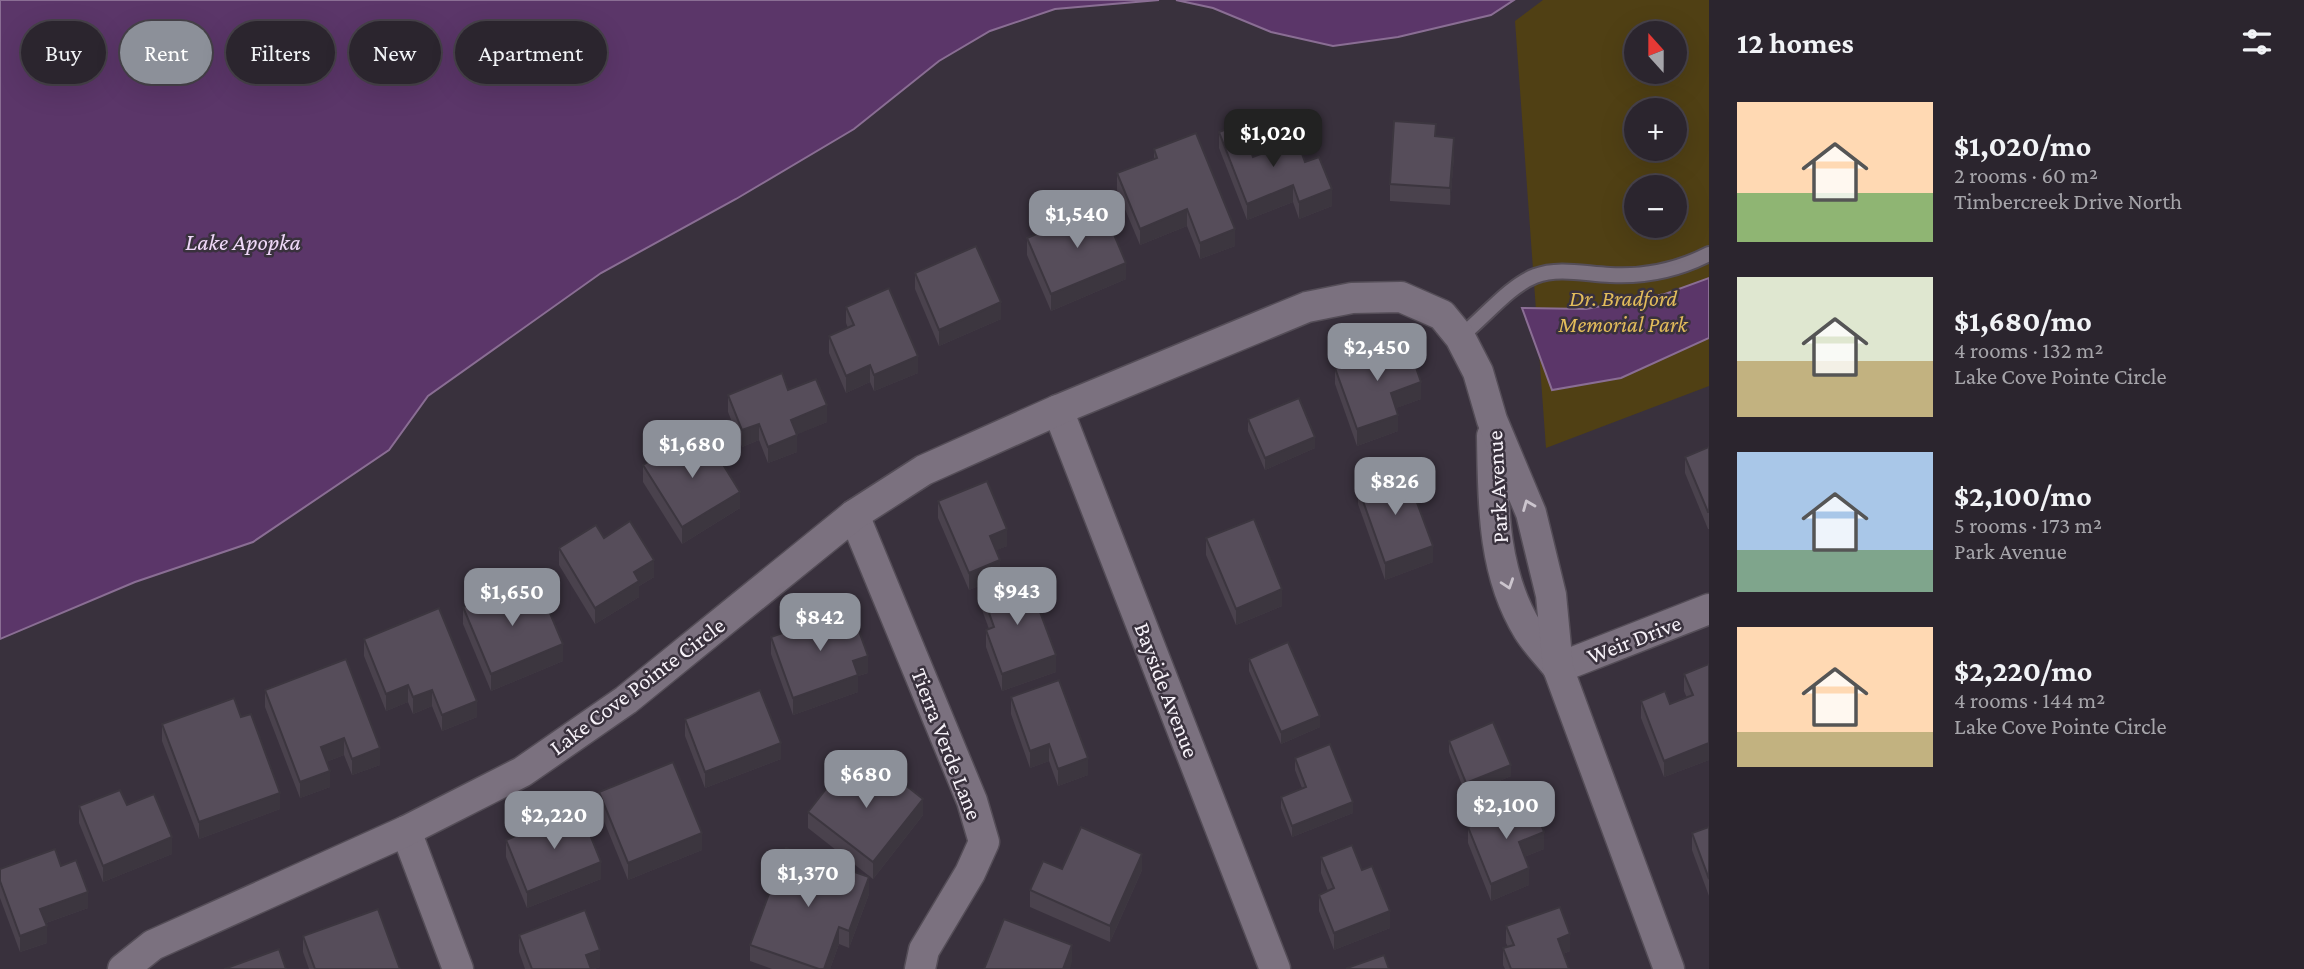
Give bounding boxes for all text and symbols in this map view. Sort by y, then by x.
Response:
chip: Buy [21,21,106,84]
chip: Rent [120,21,212,84]
chip: Filters [226,21,335,84]
chip: New [349,21,441,84]
chip: Apartment [455,21,607,84]
north arrow [1624,21,1687,84]
map controls [1624,21,1687,238]
icon: filters [2238,23,2276,61]
text: 12 homes [1737,26,1854,59]
button: + [1624,98,1687,161]
pin: $1,020 [1216,110,1330,169]
text: $1,020 [1240,119,1306,145]
text: $1,020/mo [1954,129,2091,162]
icon: home [1793,130,1877,214]
text: 2 rooms · 60 m² [1954,162,2098,188]
button: − [1624,175,1687,238]
text: Timbercreek Drive North [1954,188,2182,214]
pin: $1,540 [1020,190,1134,250]
text: $1,540 [1045,200,1109,226]
water label: Lake Apopka [185,228,301,255]
park label: Dr. Bradford Memorial Park [1557,285,1689,337]
text: $1,680/mo [1954,304,2092,337]
icon: home [1793,305,1877,389]
pin: $2,450 [1320,324,1434,383]
text: $2,450 [1344,333,1410,359]
text: 4 rooms · 132 m² [1954,337,2103,363]
text: Lake Cove Pointe Circle [1954,363,2167,389]
pin: $1,680 [635,420,749,480]
text: $1,680 [659,430,725,456]
street label: Park Avenue [1481,430,1513,544]
pin: $826 [1354,458,1436,517]
text: $826 [1370,467,1420,493]
text: $2,100/mo [1954,479,2092,512]
icon: home [1793,480,1877,564]
one-way arrow [1522,500,1536,512]
text: 5 rooms · 173 m² [1954,512,2102,538]
text: Park Avenue [1954,538,2067,564]
pin: $1,650 [455,568,569,628]
pin: $943 [976,568,1058,627]
text: $943 [993,577,1041,603]
text: $1,650 [480,578,544,604]
one-way arrow [1500,578,1514,590]
pin: $842 [779,594,861,653]
text: $842 [796,603,844,629]
street label: Weir Drive [1583,609,1685,669]
street label: Lake Cove Pointe Circle [544,612,730,760]
street label: Bayside Avenue [1129,619,1205,761]
text: $2,220/mo [1954,654,2092,687]
icon: home [1793,655,1877,739]
street label: Tierra Verde Lane [906,664,988,824]
text: 4 rooms · 144 m² [1954,687,2105,713]
text: Lake Cove Pointe Circle [1954,713,2167,739]
pin: $680 [825,750,907,810]
text: $680 [840,760,892,786]
pin: $2,100 [1449,782,1563,841]
text: $2,100 [1473,791,1539,817]
pin: $2,220 [497,792,611,851]
text: $2,220 [521,801,587,827]
pin: $1,370 [751,850,865,909]
text: $1,370 [777,859,839,885]

